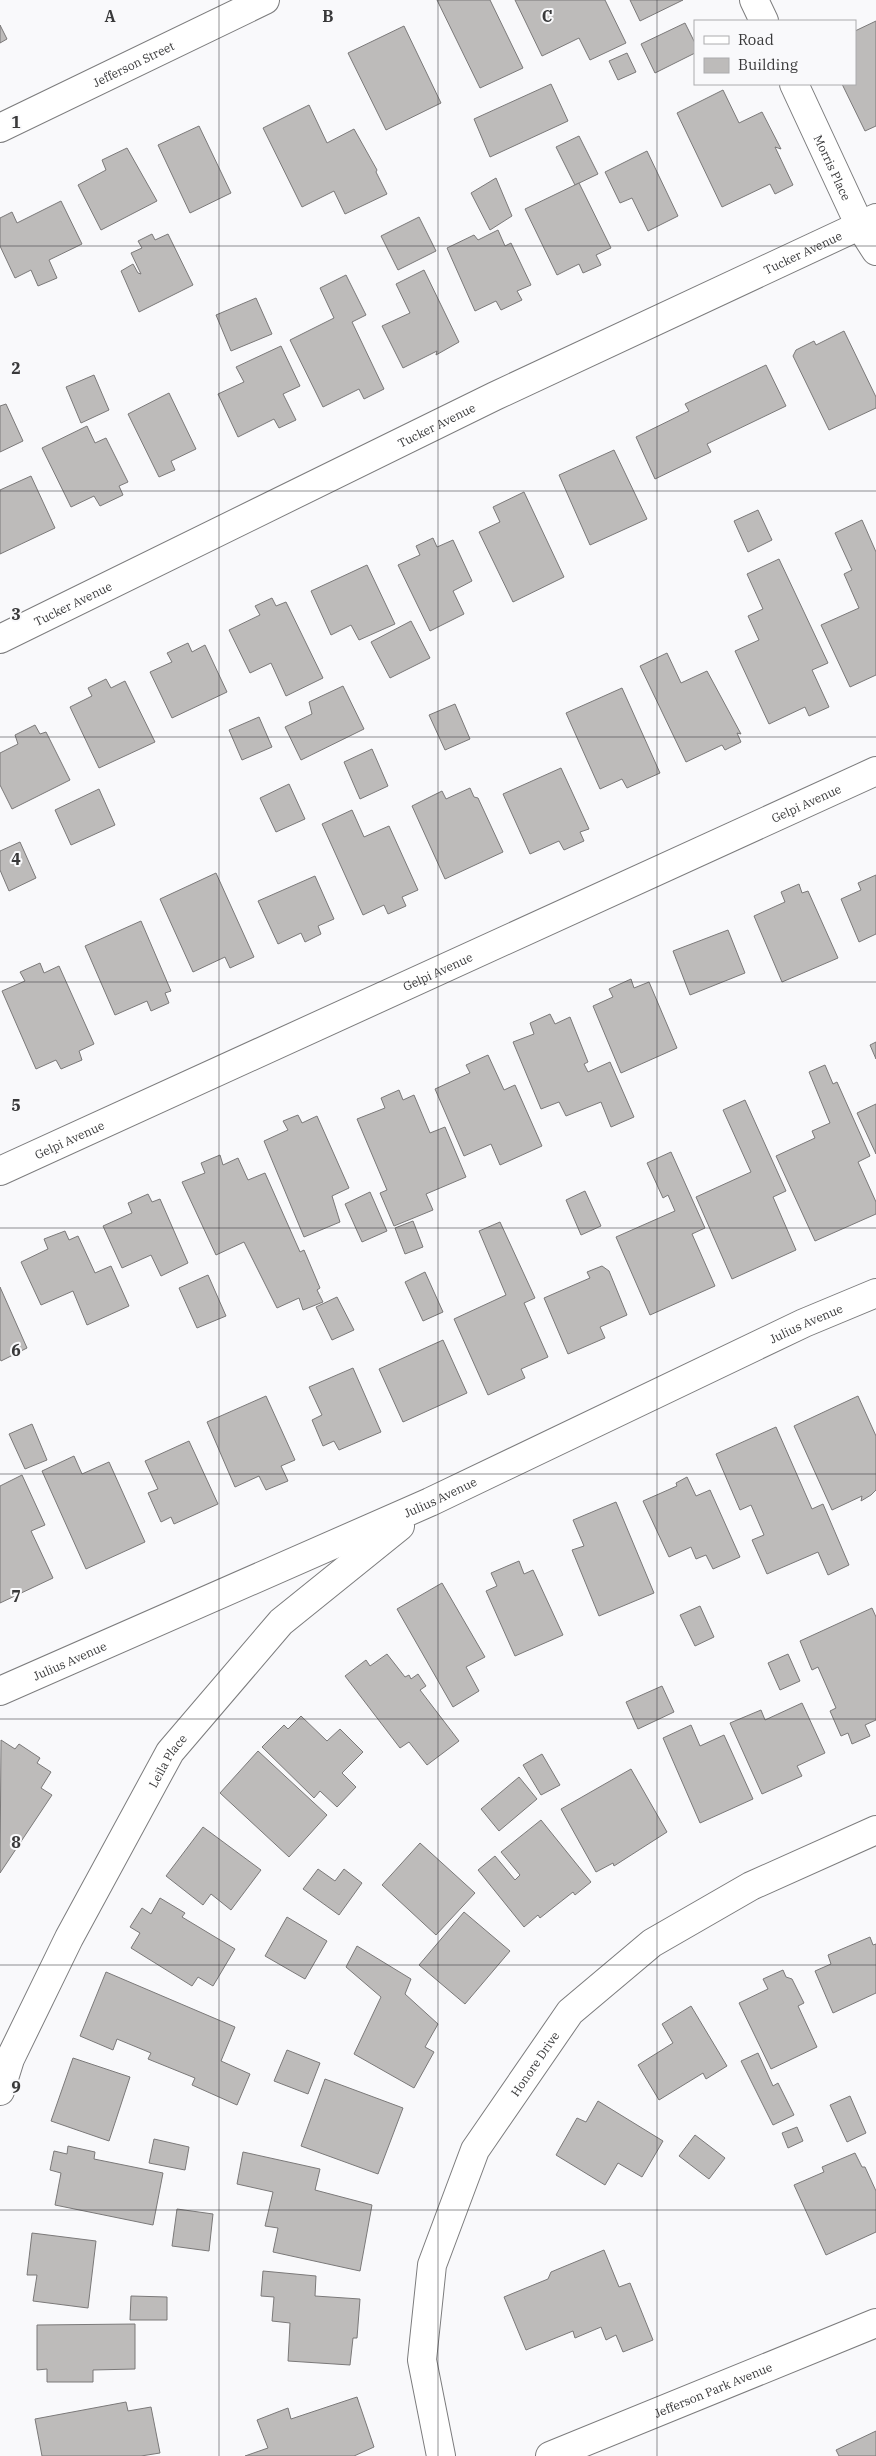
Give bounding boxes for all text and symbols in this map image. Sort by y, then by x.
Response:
text: A [104,6,116,26]
text: B [322,6,334,26]
text: C [542,6,552,26]
legend [694,20,856,85]
text: Road [738,30,774,49]
street label: Jefferson Street [90,38,176,90]
text: Building [738,55,798,74]
text: 1 [11,112,21,132]
street label: Morris Place [811,132,854,203]
street label: Tucker Avenue [761,228,844,277]
text: 2 [11,358,21,378]
street label: Tucker Avenue [395,399,478,450]
street label: Tucker Avenue [31,578,114,629]
text: 3 [11,604,21,624]
street label: Gelpi Avenue [769,781,843,825]
text: 4 [11,849,21,869]
street label: Gelpi Avenue [400,949,475,994]
text: 5 [11,1095,21,1115]
street label: Gelpi Avenue [32,1117,106,1162]
street label: Julius Avenue [767,1300,845,1346]
text: 6 [11,1340,21,1360]
street label: Julius Avenue [401,1473,479,1520]
text: 7 [11,1586,21,1606]
street label: Julius Avenue [31,1638,109,1683]
street label: Leila Place [145,1731,190,1790]
text: 8 [11,1832,21,1852]
street label: Honore Drive [507,2028,562,2099]
text: 9 [11,2077,21,2097]
street label: Jefferson Park Avenue [652,2359,774,2420]

